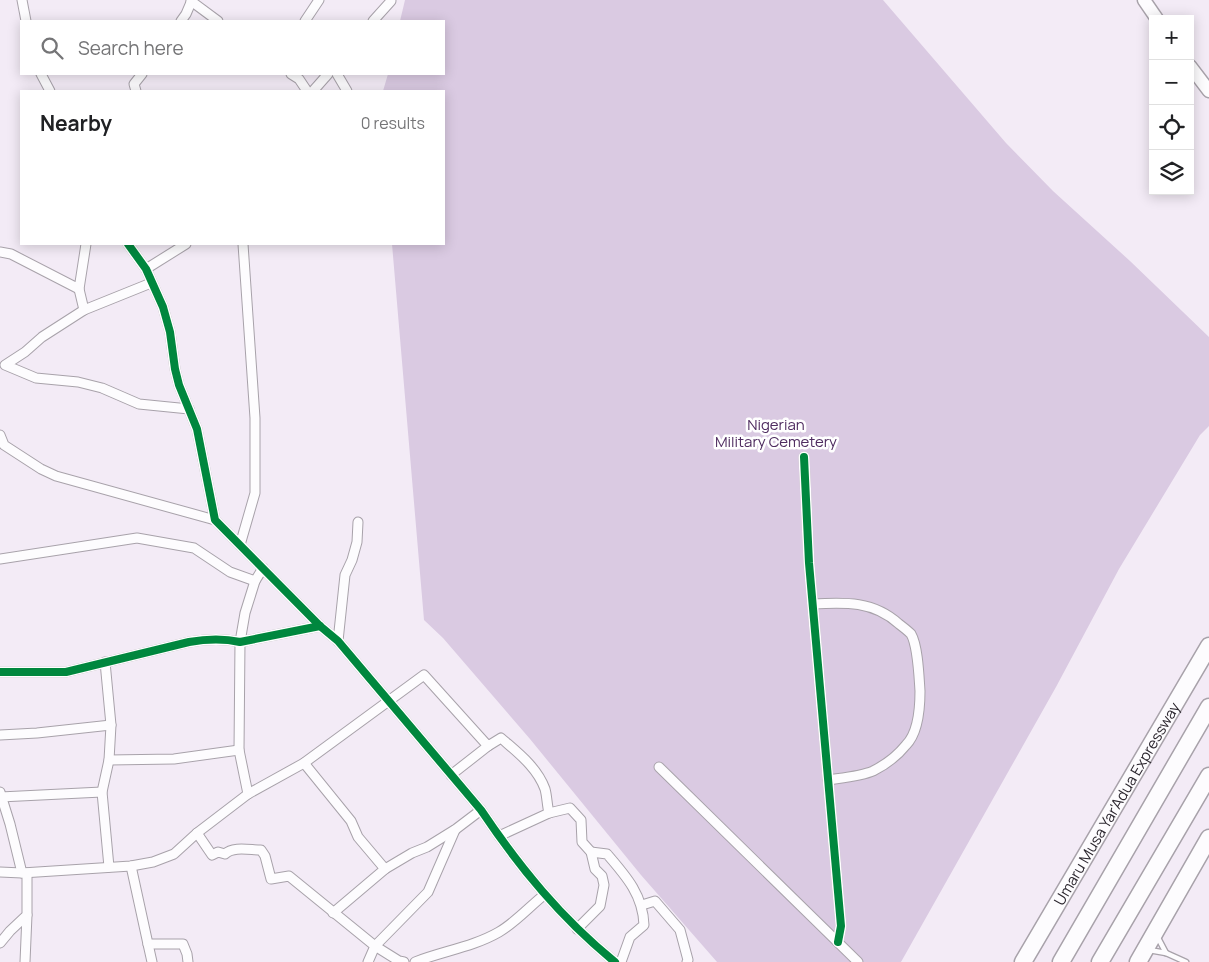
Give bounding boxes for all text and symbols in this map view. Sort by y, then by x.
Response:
map controls [1149,15,1194,195]
button: + [1149,15,1194,60]
search box [20,20,445,75]
icon: search [38,34,66,62]
text: Search here [78,35,184,61]
button: − [1149,60,1194,105]
button: locate [1149,105,1194,150]
text: Nearby [40,109,112,137]
text: 0 results [361,112,425,134]
button: layers [1149,150,1194,195]
park label: Nigerian Military Cemetery [715,414,837,452]
street label: Umaru Musa Yar'Adua Expressway [1048,698,1184,909]

